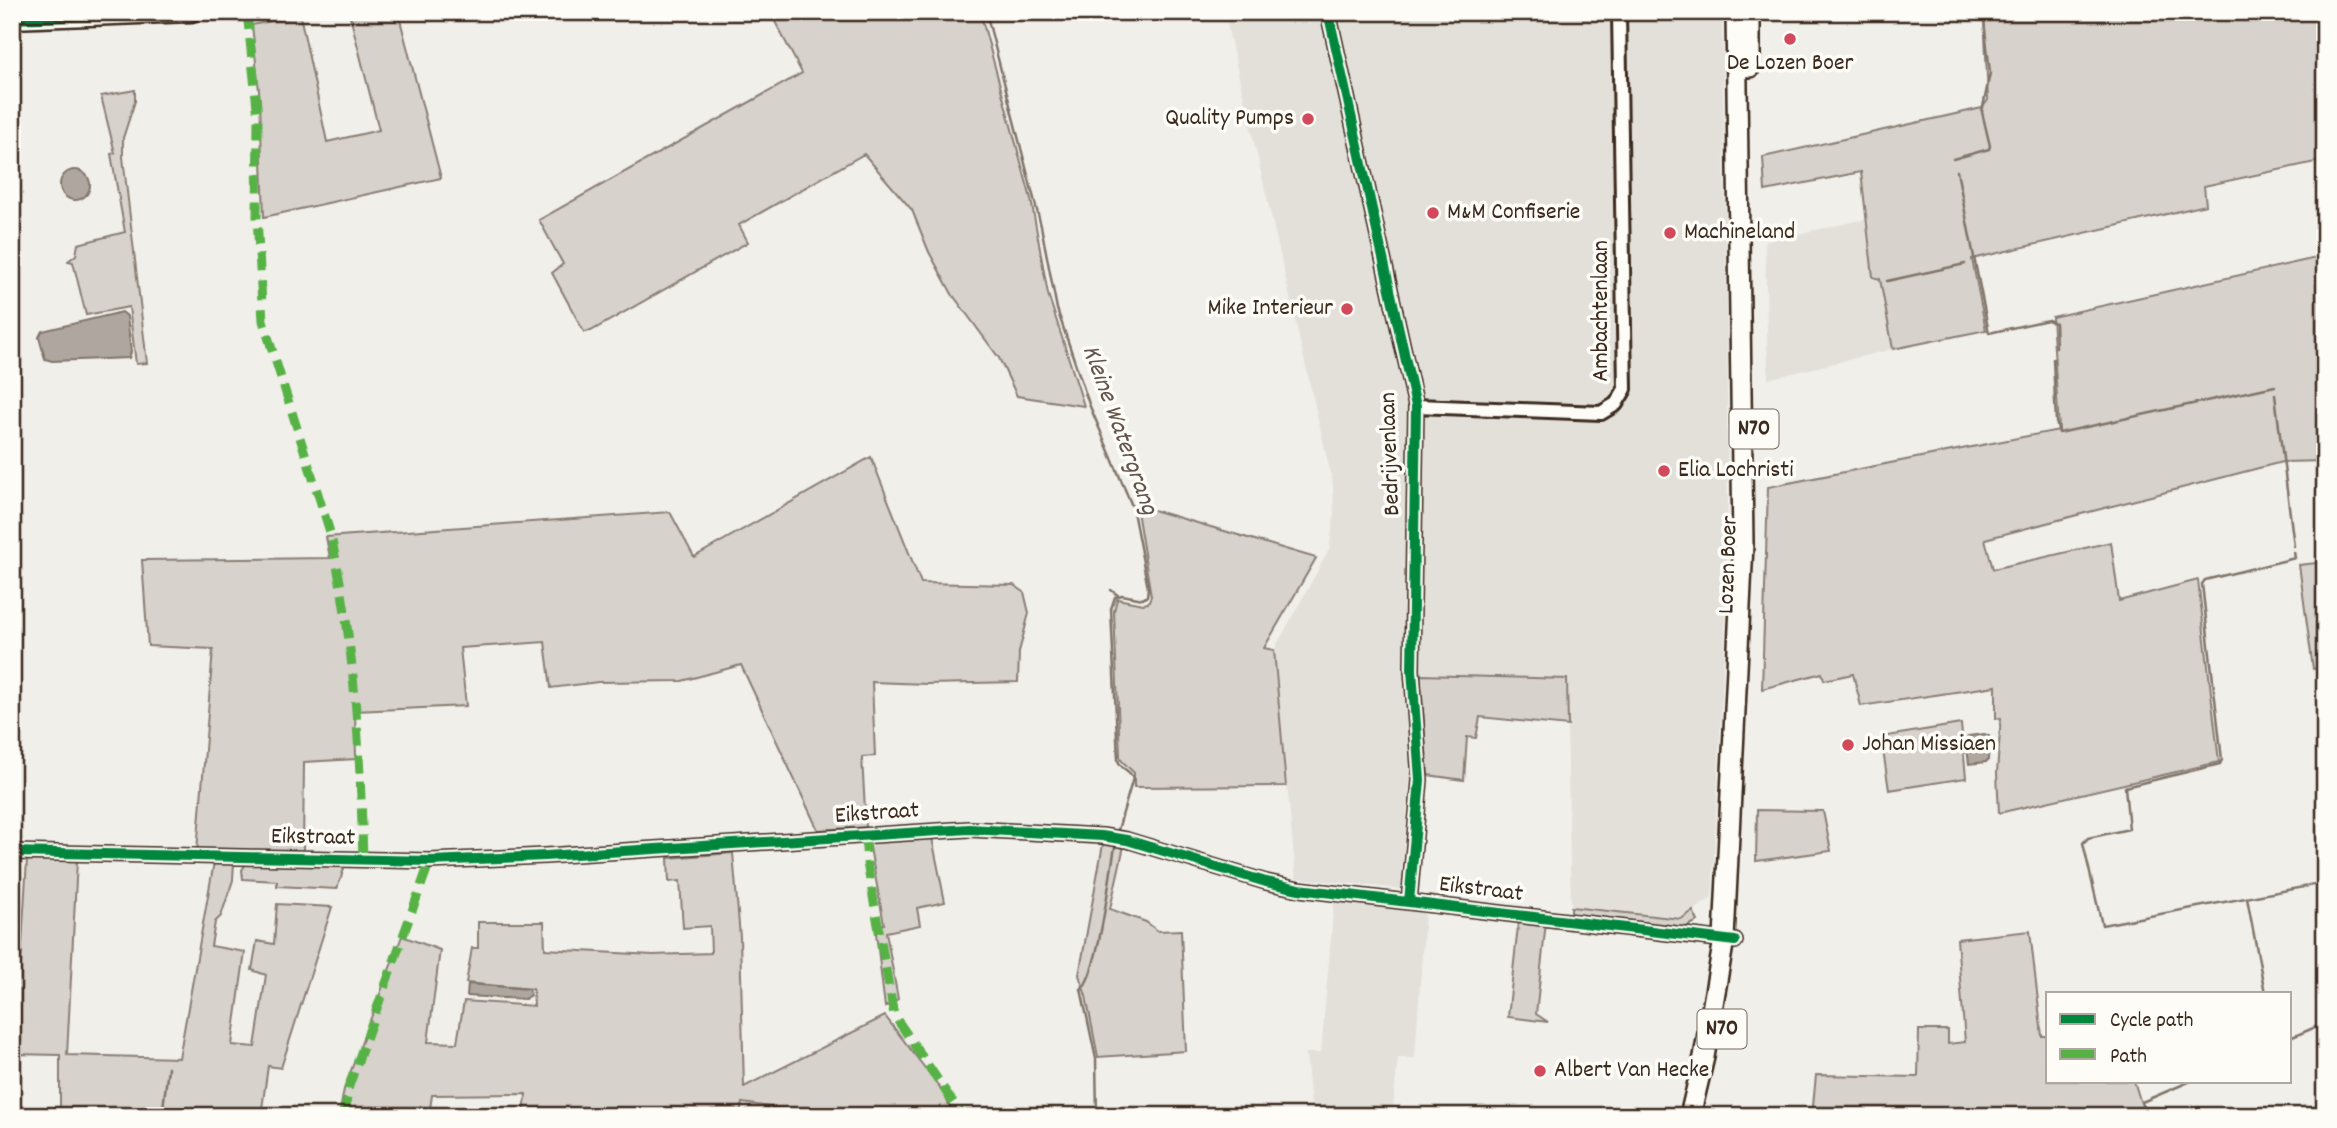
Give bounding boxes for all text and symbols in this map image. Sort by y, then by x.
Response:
marker: De Lozen Boer [1782,31,1798,47]
place label: De Lozen Boer [1727,47,1853,81]
place label: Quality Pumps [1165,102,1294,136]
marker: Quality Pumps [1300,111,1316,127]
place label: M&M Confiserie [1447,196,1580,230]
marker: M&M Confiserie [1425,205,1441,221]
place label: Machineland [1684,216,1795,250]
marker: Machineland [1662,225,1678,241]
street label: Ambachtenlaan [1585,240,1619,382]
place label: Mike Interieur [1208,292,1333,326]
marker: Mike Interieur [1339,301,1355,317]
water label: Kleine Watergrang [1071,340,1167,522]
street label: Bedrijvenlaan [1372,392,1410,516]
road number: N70 [1730,410,1778,448]
place label: Elia Lochristi [1678,454,1794,488]
marker: Elia Lochristi [1656,463,1672,479]
street label: Lozen Boer [1710,515,1748,615]
place label: Johan Missiaen [1862,728,1996,762]
marker: Johan Missiaen [1840,737,1856,753]
street label: Eikstraat [834,794,920,834]
street label: Eikstraat [271,820,356,856]
street label: Eikstraat [1437,868,1525,912]
legend [2046,992,2292,1082]
text: Cycle path [2110,1007,2193,1037]
road number: N70 [1698,1010,1746,1048]
text: Path [2110,1043,2147,1073]
place label: Albert Van Hecke [1554,1054,1709,1088]
marker: Albert Van Hecke [1532,1063,1548,1079]

